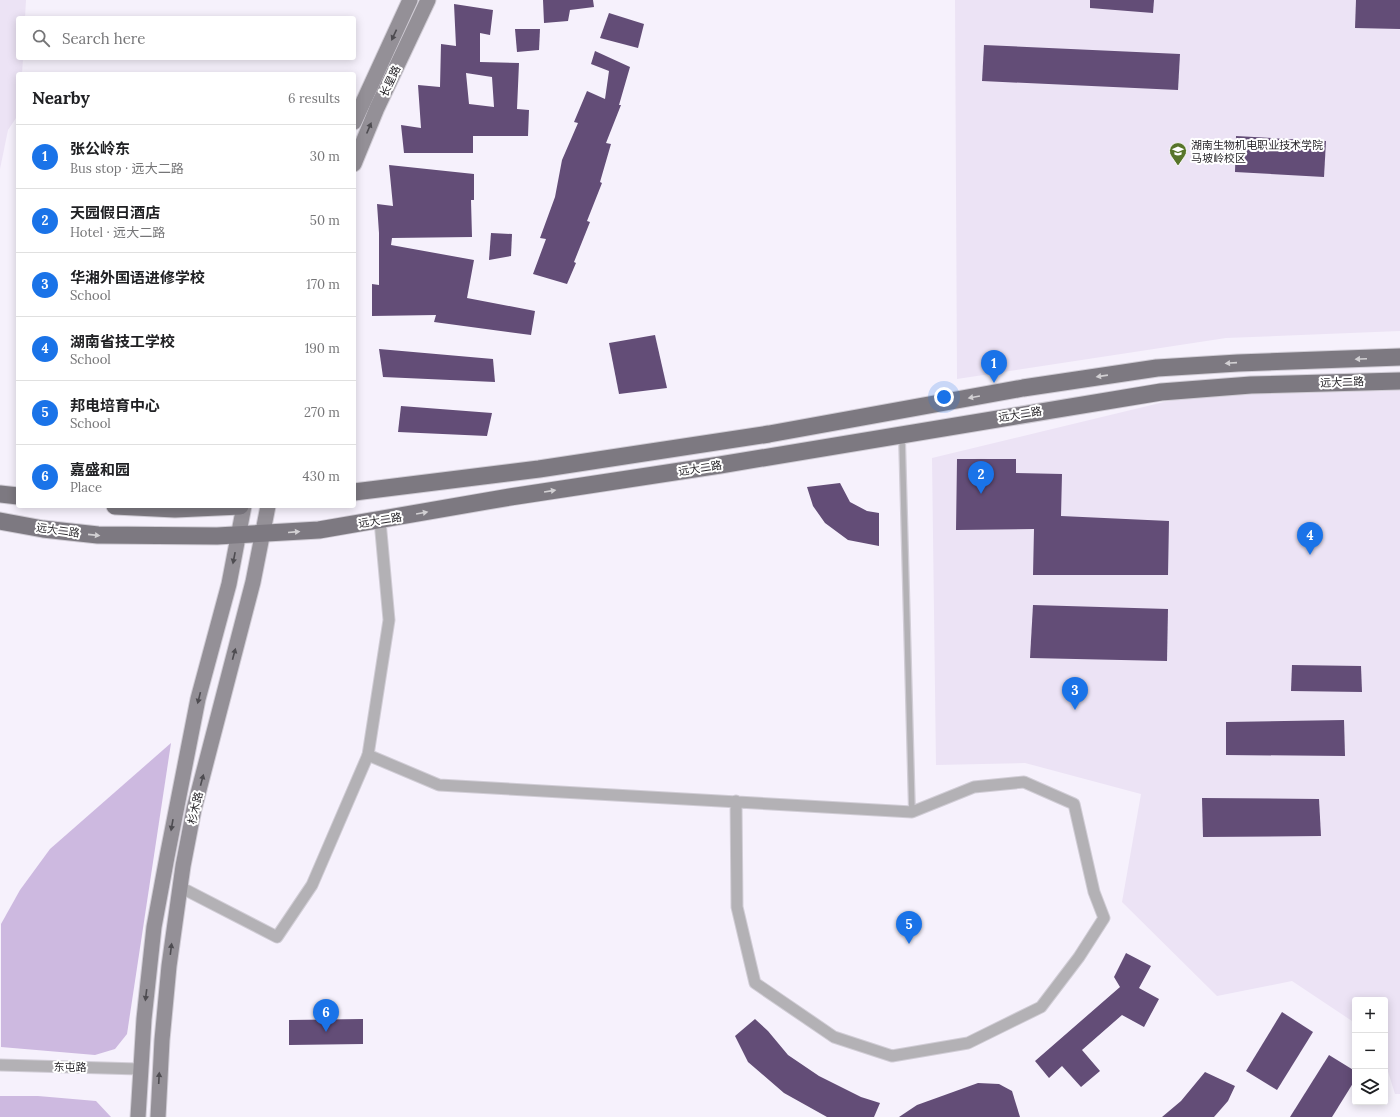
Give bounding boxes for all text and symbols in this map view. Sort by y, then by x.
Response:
search box [16,16,356,60]
icon: search [30,27,52,49]
text: Search here [62,29,145,48]
one-way arrow [391,30,397,41]
street label: 长星路 [377,63,403,99]
text: Nearby [32,87,90,109]
text: 6 results [288,90,340,107]
one-way arrow [366,123,372,134]
place label: 湖南生物机电职业技术学院 马坡岭校区 [1191,138,1323,165]
text: 张公岭东 [70,139,130,158]
school or university icon: 湖南生物机电职业技术学院 马坡岭校区 [1168,141,1188,166]
text: 1 [42,148,48,165]
text: 30 m [310,148,340,165]
text: Bus stop · 远大二路 [70,160,184,177]
text: 天园假日酒店 [70,203,160,222]
text: 2 [42,212,48,229]
text: 50 m [310,212,340,229]
text: Hotel · 远大二路 [70,224,165,241]
text: 华湘外国语进修学校 [70,268,205,287]
text: 3 [41,276,49,293]
text: 170 m [306,276,340,293]
text: School [70,287,111,304]
text: 湖南省技工学校 [70,332,175,351]
text: 4 [41,340,49,357]
text: 190 m [305,340,340,357]
pin: 1 [981,350,1007,383]
text: School [70,351,111,368]
one-way arrow [1355,355,1367,362]
one-way arrow [1225,360,1237,367]
one-way arrow [1096,373,1108,379]
street label: 远大二路 [1320,374,1364,390]
your location [934,387,954,407]
one-way arrow [967,394,980,400]
text: 邦电培育中心 [70,396,160,415]
text: 5 [41,404,49,421]
text: 270 m [304,404,340,421]
street label: 远大二路 [997,404,1043,424]
text: School [70,415,111,432]
street label: 远大二路 [677,458,723,478]
text: 嘉盛和园 [70,460,130,479]
pin: 2 [968,461,994,494]
text: 6 [41,468,49,485]
text: 430 m [303,468,340,485]
text: Place [70,479,102,496]
one-way arrow [544,488,556,494]
street label: 远大二路 [357,510,403,530]
one-way arrow [416,510,428,516]
street label: 远大二路 [35,520,81,540]
pin: 4 [1297,522,1323,555]
one-way arrow [288,528,300,535]
one-way arrow [88,531,100,538]
one-way arrow [231,552,237,564]
one-way arrow [232,647,238,660]
pin: 3 [1062,677,1088,710]
one-way arrow [195,691,201,704]
one-way arrow [199,773,205,785]
street label: 杉木路 [184,790,206,826]
one-way arrow [169,819,175,831]
pin: 5 [896,911,922,944]
one-way arrow [168,943,174,955]
one-way arrow [143,989,150,1001]
map controls [1352,997,1388,1105]
button: + [1352,997,1388,1033]
pin: 6 [313,999,339,1032]
button: − [1352,1033,1388,1069]
street label: 东屯路 [53,1060,87,1074]
button: layers [1352,1069,1388,1105]
one-way arrow [156,1072,163,1084]

